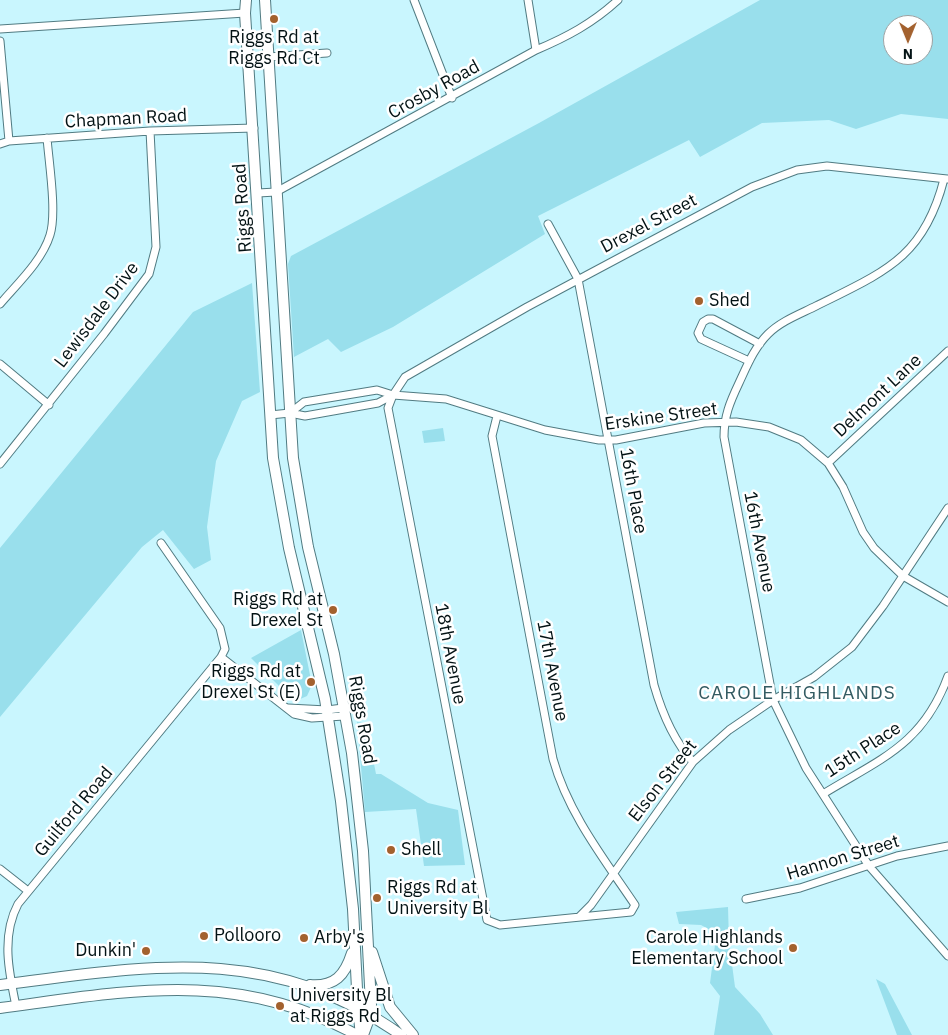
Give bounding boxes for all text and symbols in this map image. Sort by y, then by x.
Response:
marker: Riggs Rd at Riggs Rd Ct [268,13,280,25]
north arrow [883,15,933,65]
place label: Riggs Rd at Riggs Rd Ct [228,27,320,70]
text: N [903,45,913,63]
street label: Crosby Road [384,56,484,124]
street label: Chapman Road [64,105,188,133]
street label: Riggs Road [229,163,257,253]
street label: Drexel Street [597,190,701,258]
street label: Lewisdale Drive [50,258,144,372]
place label: Shed [709,290,750,312]
marker: Shed [693,295,705,307]
street label: Delmont Lane [830,350,926,442]
street label: Erskine Street [603,398,719,436]
street label: 16th Place [615,446,651,536]
street label: 16th Avenue [739,490,779,594]
place label: Riggs Rd at Drexel St [233,589,323,632]
street label: 18th Avenue [430,602,470,706]
marker: Riggs Rd at Drexel St [327,604,339,616]
street label: 17th Avenue [532,619,572,723]
place label: Riggs Rd at Drexel St (E) [201,661,301,704]
street label: Riggs Road [344,674,380,766]
marker: Riggs Rd at Drexel St (E) [305,676,317,688]
district label: CAROLE HIGHLANDS [696,683,898,705]
street label: 15th Place [821,717,905,783]
street label: Elson Street [624,736,702,826]
street label: Guilford Road [30,763,118,861]
street label: Hannon Street [784,831,902,885]
place label: Shell [401,839,441,861]
marker: Shell [385,844,397,856]
place label: Riggs Rd at University Bl [387,877,489,920]
marker: Riggs Rd at University Bl [371,892,383,904]
place label: Pollooro [214,925,281,947]
place label: Arby's [314,927,365,949]
place label: Carole Highlands Elementary School [631,927,783,970]
marker: Pollooro [198,930,210,942]
marker: Arby's [298,932,310,944]
place label: Dunkin' [75,940,136,962]
marker: Carole Highlands Elementary School [787,942,799,954]
marker: Dunkin' [140,945,152,957]
place label: University Bl at Riggs Rd [290,985,392,1028]
marker: University Bl at Riggs Rd [274,1000,286,1012]

